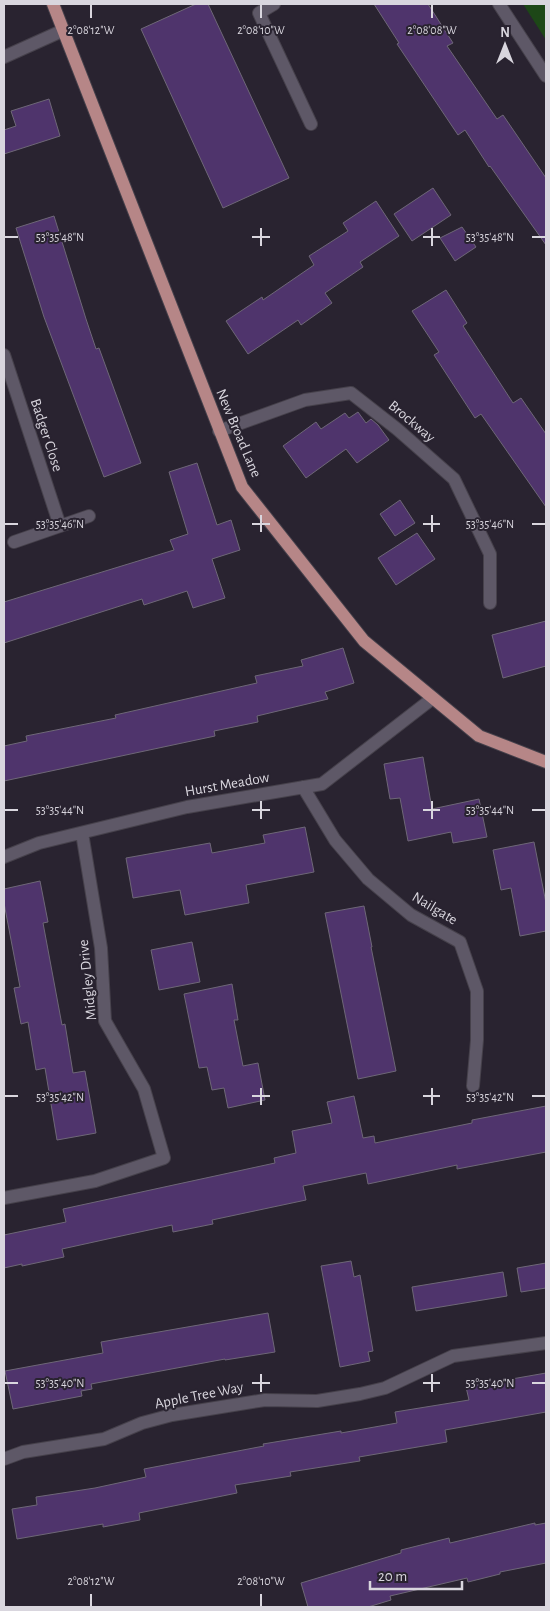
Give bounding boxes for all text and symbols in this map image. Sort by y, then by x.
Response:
north arrow [480,20,530,70]
text: 2°08'12"W [68,24,115,36]
text: 2°08'10"W [237,24,285,36]
text: 2°08'08"W [407,24,457,36]
text: N [500,26,510,40]
text: 53°35'48"N [36,231,84,243]
text: 53°35'48"N [466,231,514,243]
street label: New Broad Lane [213,387,264,480]
street label: Badger Close [28,397,65,474]
street label: Brockway [386,398,438,445]
text: 53°35'46"N [36,518,84,530]
text: 53°35'46"N [466,518,514,530]
street label: Hurst Meadow [184,770,271,799]
text: 53°35'44"N [36,804,84,816]
text: 53°35'44"N [466,804,514,816]
street label: Nailgate [410,889,460,928]
street label: Midgley Drive [76,939,99,1021]
text: 53°35'42"N [36,1091,84,1103]
text: 53°35'42"N [466,1091,514,1103]
text: 53°35'40"N [35,1377,85,1389]
text: 53°35'40"N [465,1377,515,1389]
street label: Apple Tree Way [153,1379,245,1411]
scale bar [370,1558,462,1590]
text: 20 m [378,1569,407,1584]
text: 2°08'12"W [68,1575,115,1587]
text: 2°08'10"W [237,1575,285,1587]

